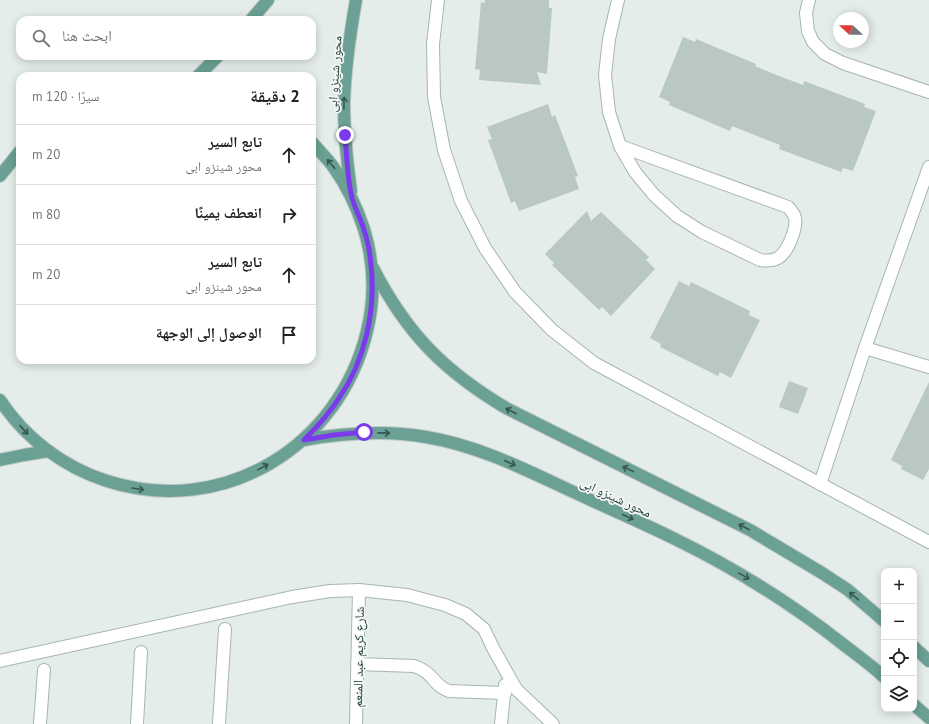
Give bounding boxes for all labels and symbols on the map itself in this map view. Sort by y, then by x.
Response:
north arrow [833,12,869,48]
street label: محور شينزو ابى [323,35,346,113]
one-way arrow [340,97,348,110]
route end [336,126,354,144]
one-way arrow [326,159,335,170]
one-way arrow [506,406,518,414]
route start [355,423,373,441]
one-way arrow [19,425,29,435]
one-way arrow [377,429,390,437]
one-way arrow [503,460,515,467]
one-way arrow [257,463,269,471]
one-way arrow [622,464,634,472]
street label: محور شينزو ابى [577,474,654,521]
one-way arrow [131,485,144,493]
one-way arrow [621,514,633,522]
one-way arrow [738,523,750,530]
one-way arrow [738,573,750,581]
one-way arrow [849,591,859,600]
street label: شارع كريم عبد المنعم [349,606,369,708]

